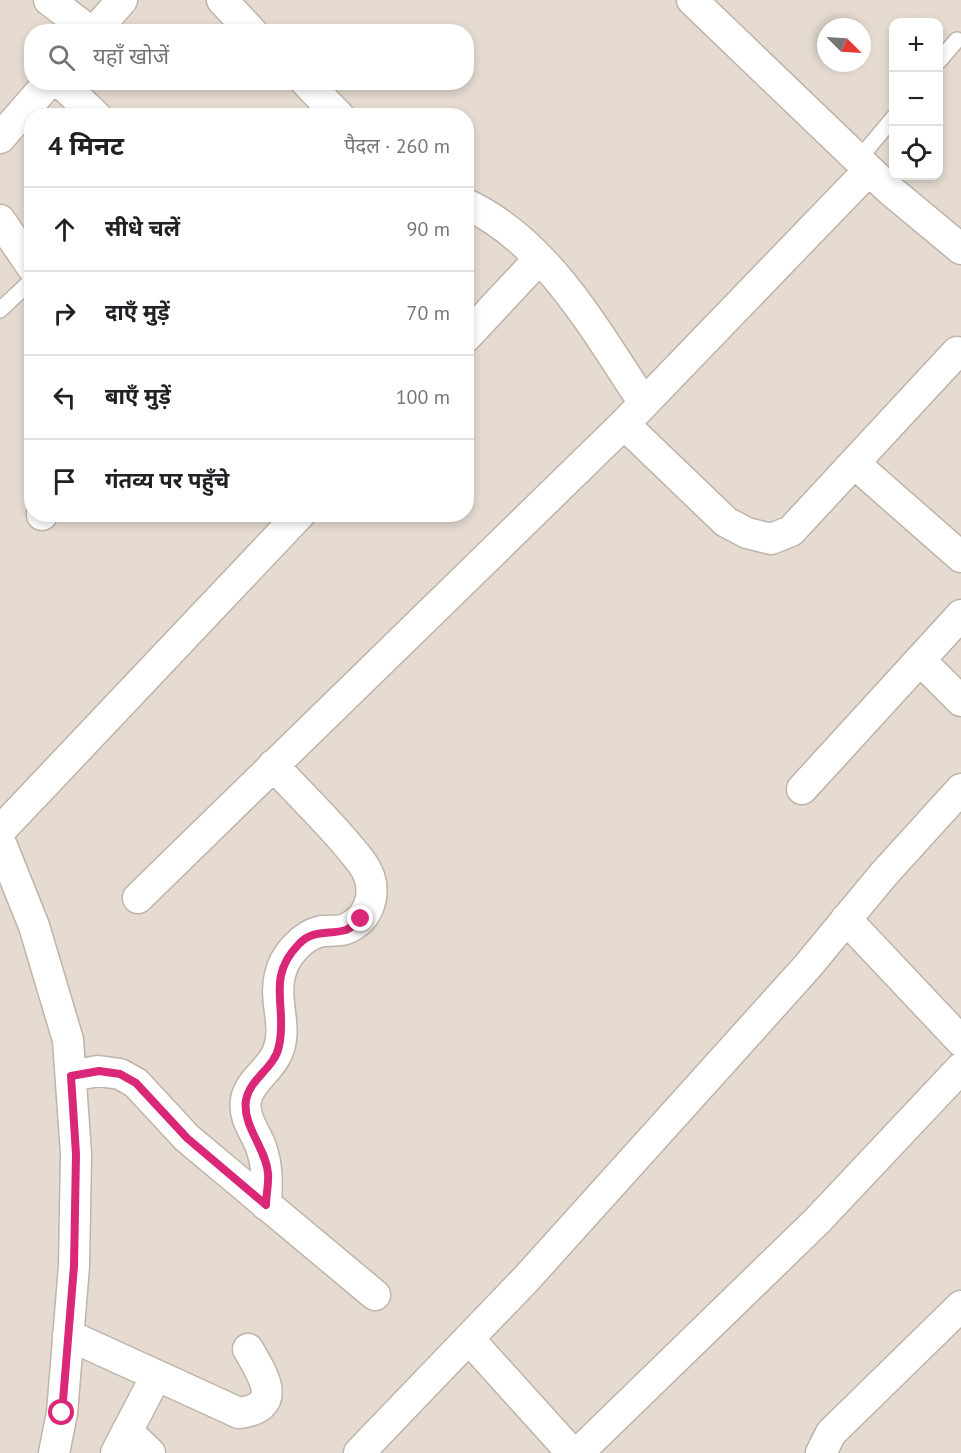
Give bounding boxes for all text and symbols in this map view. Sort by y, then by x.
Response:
north arrow [817,18,871,72]
map controls [889,18,943,180]
button: + [889,18,943,72]
search box [24,24,474,90]
icon: search [45,41,78,74]
text: यहाँ खोजें [93,42,169,70]
button: − [889,72,943,126]
button: locate [889,126,943,180]
text: 4 मिनट [48,129,124,162]
text: पैदल · 260 m [344,133,450,159]
icon: ahead [48,213,81,246]
text: सीधे चलें [105,214,180,242]
text: 90 m [407,216,450,242]
icon: right [48,297,81,330]
text: दाएँ मुड़ें [105,298,170,326]
text: 70 m [407,300,450,326]
icon: left [48,381,81,414]
text: बाएँ मुड़ें [105,382,171,410]
text: 100 m [396,384,450,410]
icon: arrive [48,465,81,498]
text: गंतव्य पर पहुँचे [105,466,229,494]
route end [347,905,373,931]
route start [48,1399,74,1425]

